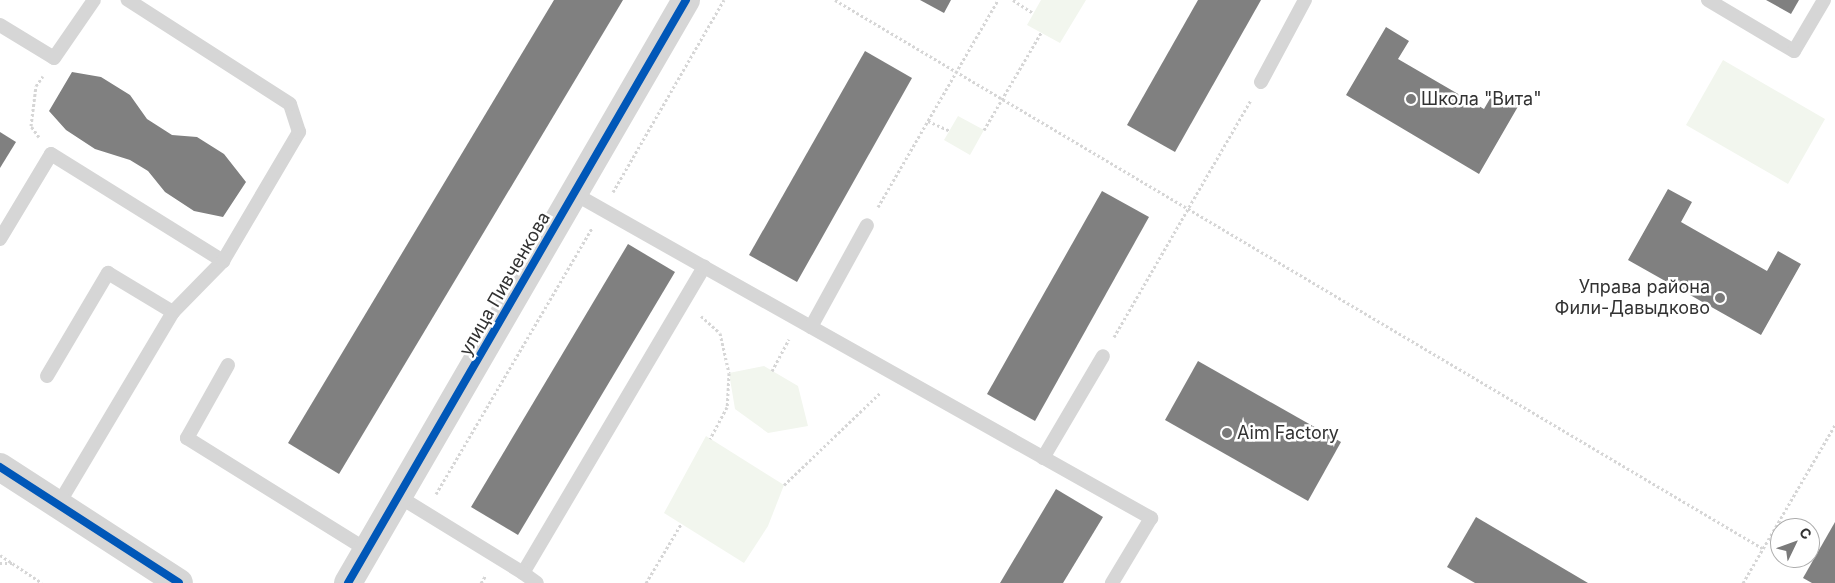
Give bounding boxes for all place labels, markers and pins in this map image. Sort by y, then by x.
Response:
place label: Школа "Вита" [1421,88,1542,110]
marker: Школа "Вита" [1405,93,1417,105]
place label: Управа района Фили-Давыдково [1554,277,1710,320]
marker: Управа района Фили-Давыдково [1714,292,1726,304]
place label: Aim Factory [1237,422,1339,444]
marker: Aim Factory [1221,427,1233,439]

